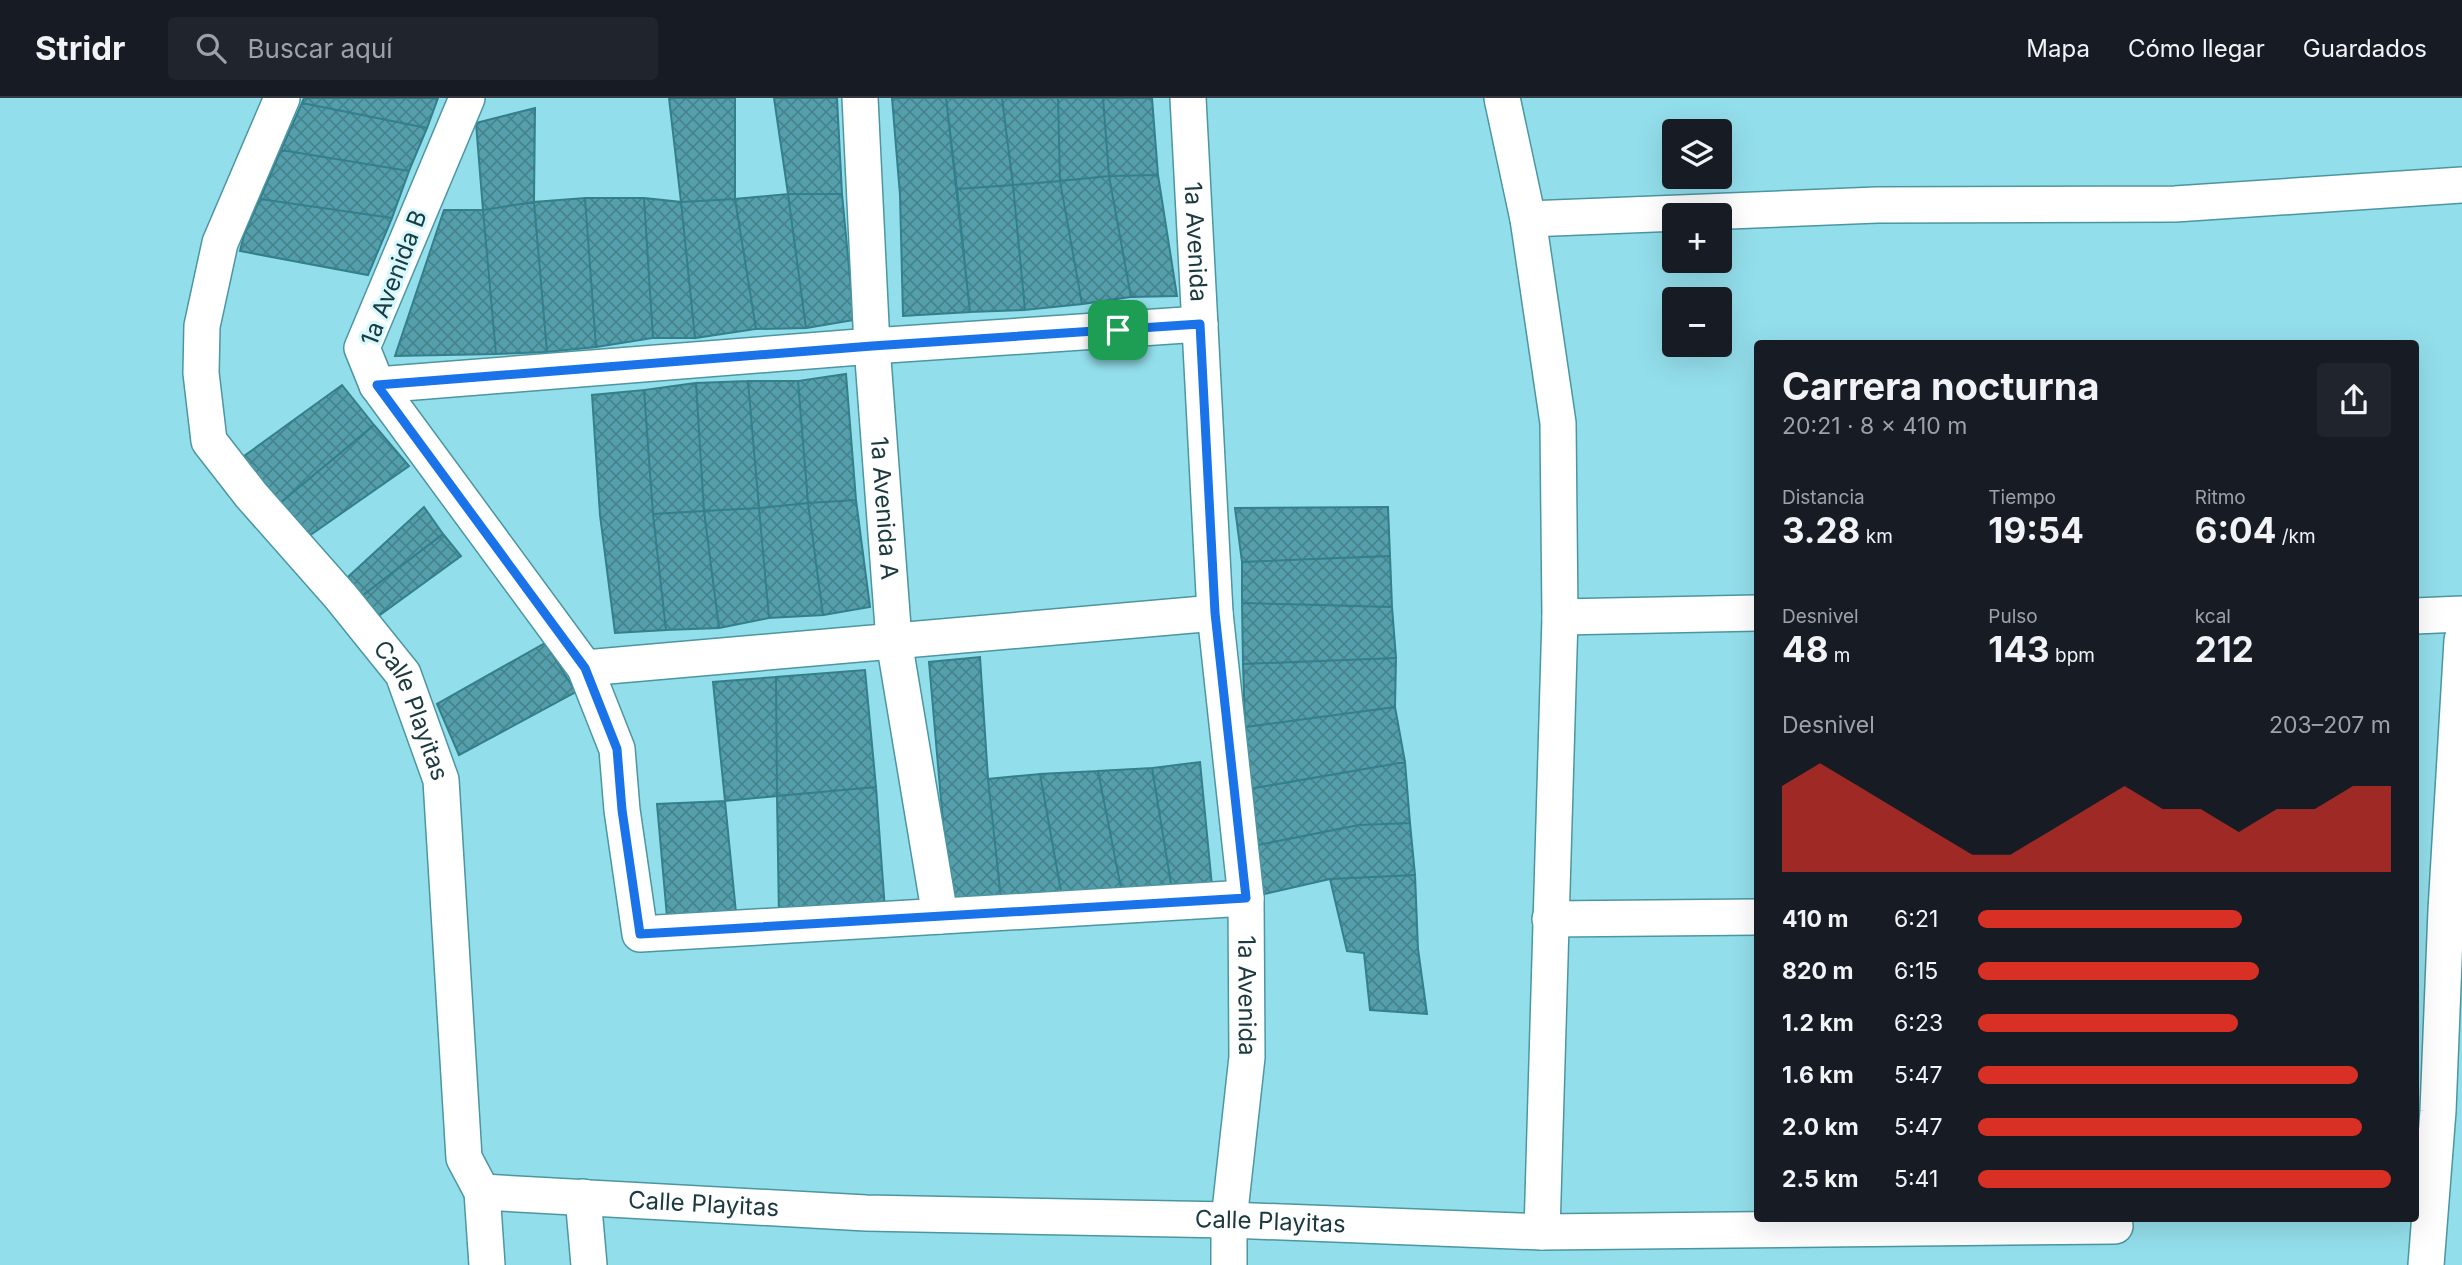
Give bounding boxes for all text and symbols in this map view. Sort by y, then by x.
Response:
search box [168,17,658,80]
text: Stridr [35,28,126,68]
icon: search [192,29,230,67]
text: Buscar aquí [248,33,393,64]
text: Mapa [2026,34,2090,63]
text: Cómo llegar [2128,34,2265,63]
text: Guardados [2303,34,2427,63]
map controls [1662,119,1732,357]
button: layers [1662,119,1732,189]
street label: 1a Avenida [1178,181,1214,303]
button: + [1662,203,1732,273]
street label: 1a Avenida B [354,206,433,350]
button: − [1662,287,1732,357]
pin [1088,300,1148,360]
icon: arrive [1099,311,1137,349]
text: Carrera nocturna [1782,363,2100,409]
button: share [2317,363,2391,437]
text: 20:21 · 8 × 410 m [1782,412,1967,440]
street label: 1a Avenida A [865,436,904,581]
text: Distancia [1782,486,1865,509]
text: Tiempo [1988,486,2056,509]
text: Ritmo [2195,486,2246,509]
text: 3.28 [1782,509,1860,551]
text: 19:54 [1988,509,2084,551]
text: 6:04 [2195,509,2276,551]
text: km [1860,525,1893,548]
text: /km [2276,525,2316,548]
text: Desnivel [1782,605,1859,628]
text: Pulso [1988,605,2038,628]
text: kcal [2195,605,2231,628]
text: 48 [1782,628,1828,670]
text: 143 [1988,628,2050,670]
text: 212 [2195,628,2254,670]
street label: Calle Playitas [368,634,455,784]
text: m [1828,644,1850,667]
text: bpm [2050,644,2095,667]
text: Desnivel [1782,711,1875,739]
text: 203–207 m [2269,711,2391,739]
text: 410 m [1782,905,1849,933]
text: 6:21 [1894,905,1938,933]
street label: 1a Avenida [1232,935,1262,1056]
text: 820 m [1782,957,1853,985]
text: 6:15 [1894,957,1938,985]
text: 1.2 km [1782,1009,1854,1037]
text: 6:23 [1894,1009,1943,1037]
text: 1.6 km [1782,1061,1854,1089]
text: 5:47 [1894,1061,1942,1089]
text: 2.0 km [1782,1113,1859,1141]
text: 5:47 [1894,1113,1942,1141]
text: 2.5 km [1782,1165,1859,1193]
text: 5:41 [1894,1165,1938,1193]
street label: Calle Playitas [627,1185,780,1222]
street label: Calle Playitas [1195,1204,1346,1238]

